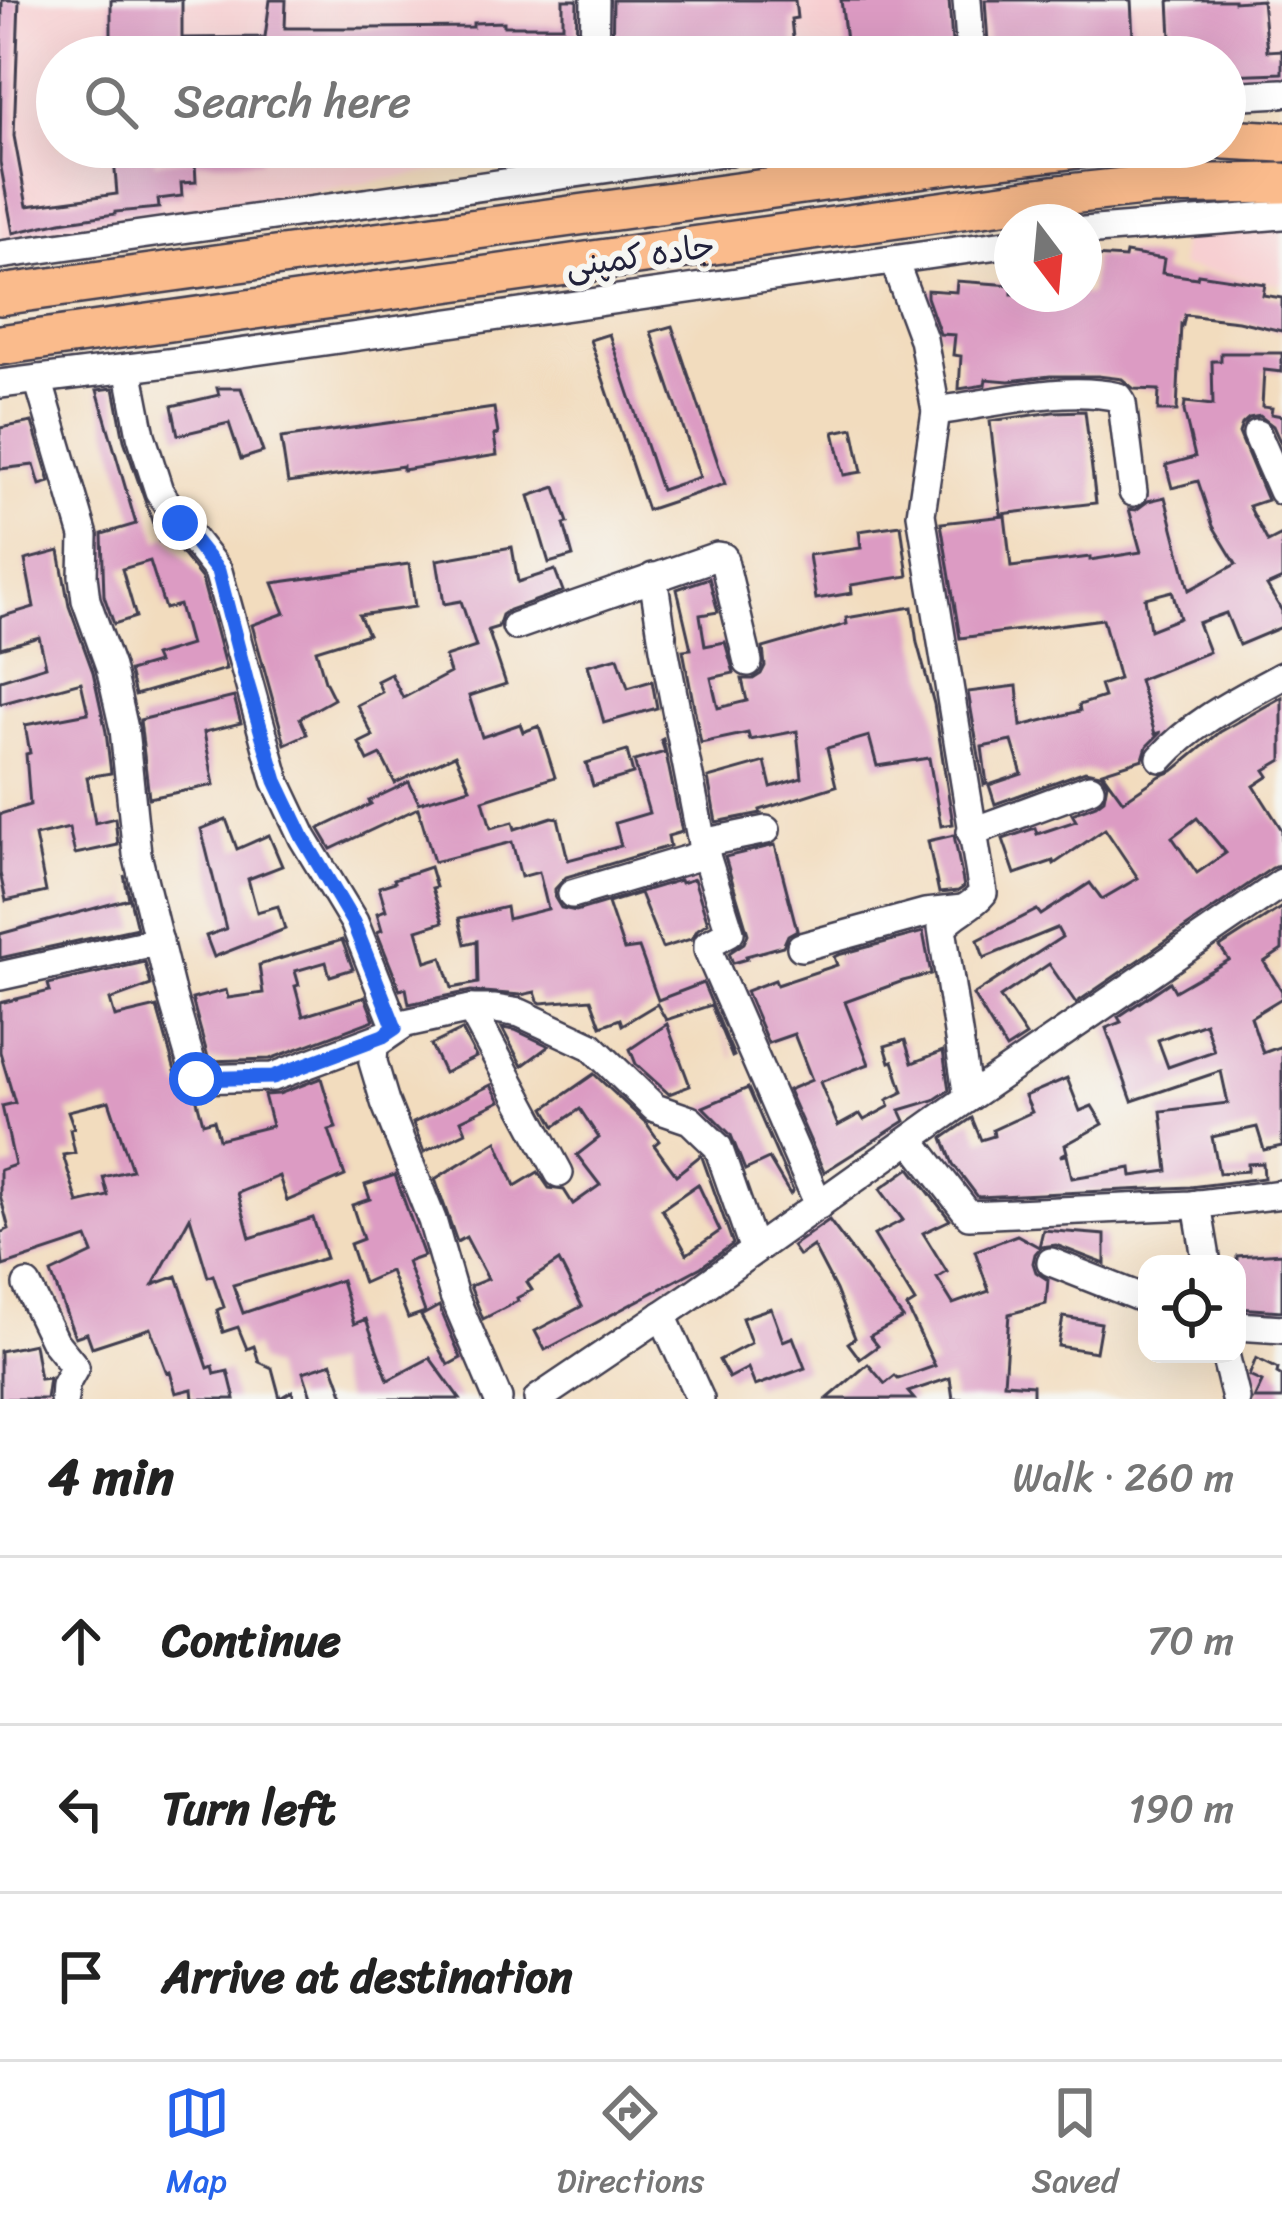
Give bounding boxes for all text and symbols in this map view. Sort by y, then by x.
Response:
search box [36,36,1246,168]
text: Search here [174,62,411,142]
icon: search [78,69,144,135]
north arrow [994,204,1102,312]
street label: جاده کمپنی [562,217,719,295]
route end [153,496,207,550]
route start [169,1052,223,1106]
map controls [1138,1255,1246,1363]
button: locate [1138,1255,1246,1363]
text: 4 min [48,1432,174,1522]
text: Walk · 260 m [1012,1443,1234,1512]
text: Continue [162,1601,341,1681]
text: 70 m [1147,1606,1234,1675]
icon: ahead [48,1608,114,1674]
text: Turn left [162,1769,335,1849]
text: 190 m [1129,1774,1234,1843]
icon: left [48,1776,114,1842]
text: Arrive at destination [162,1937,572,2017]
icon: arrive [48,1944,114,2010]
tab: Map [164,2080,230,2210]
tab: Directions [557,2080,704,2210]
tab: Saved [1031,2080,1118,2210]

